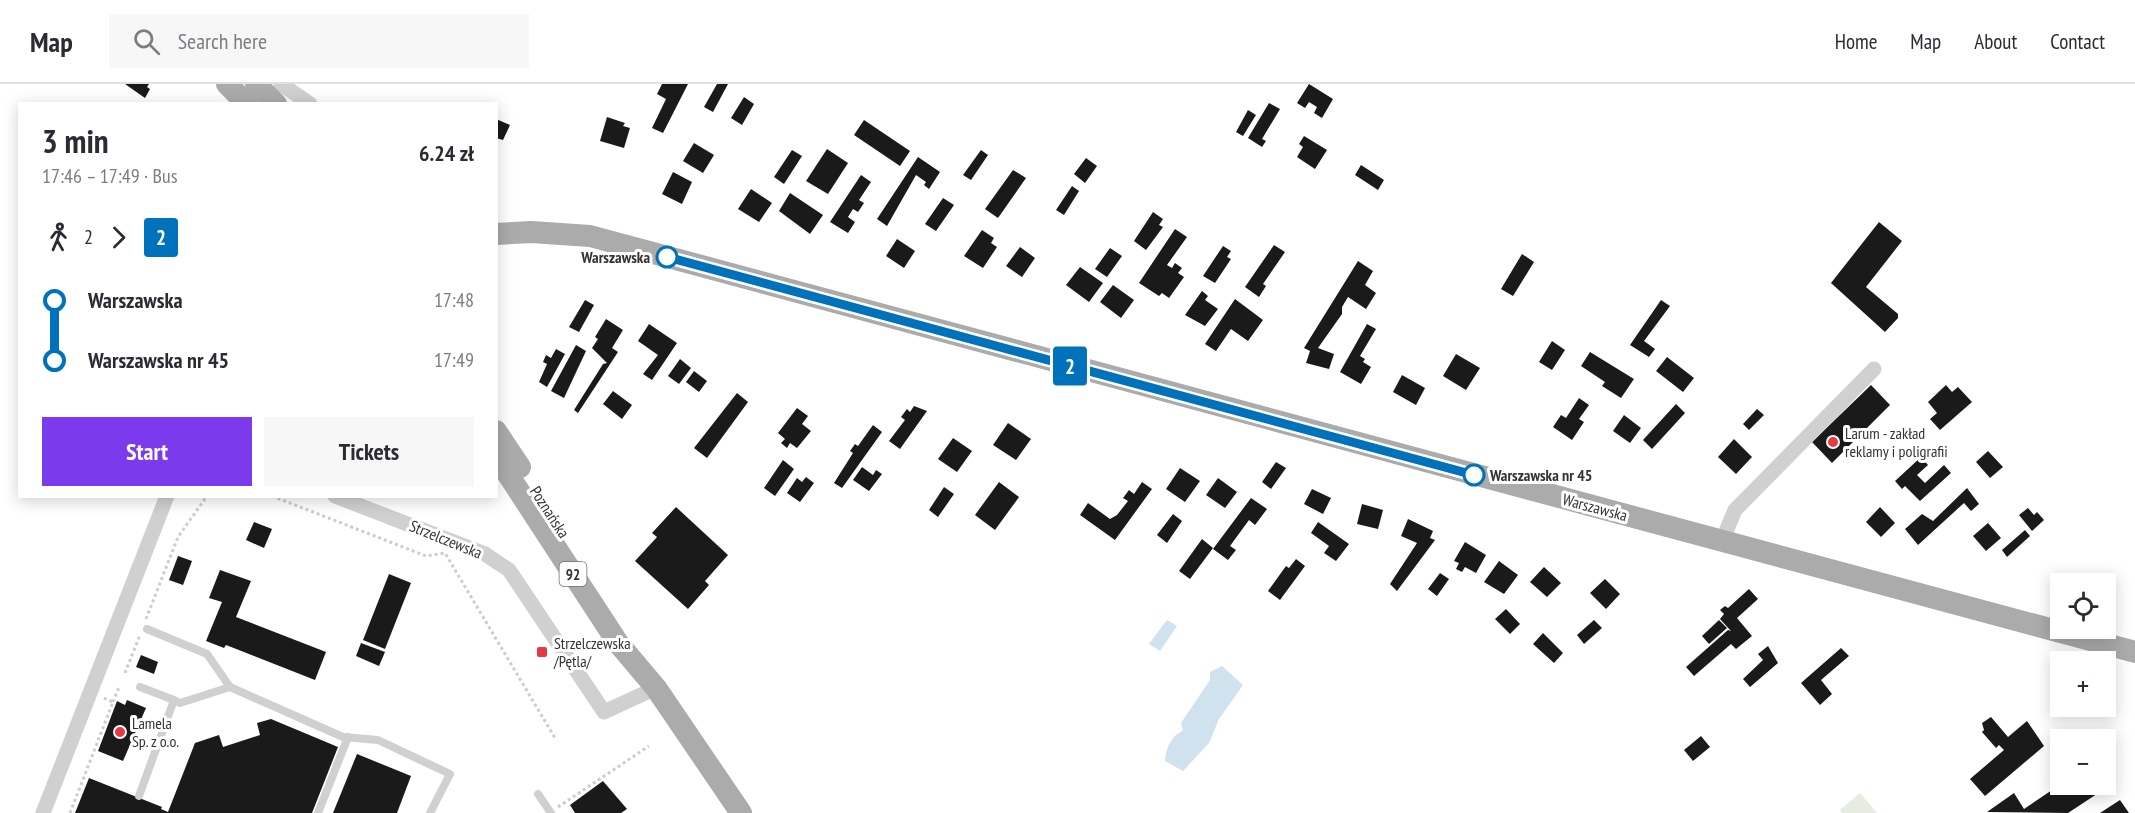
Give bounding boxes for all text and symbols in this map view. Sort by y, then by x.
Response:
search box [109,14,529,68]
text: Map [30,23,73,60]
icon: search [130,25,163,58]
text: Search here [178,27,267,55]
text: Home [1835,28,1877,55]
text: Map [1910,28,1941,55]
text: About [1974,28,2017,55]
text: Contact [2050,28,2105,55]
text: 3 min [42,119,109,162]
text: 6.24 zł [419,139,474,167]
text: 17:46 – 17:49 · Bus [42,163,177,189]
icon: walk [42,221,75,254]
icon: forward [102,221,135,254]
text: 2 [84,224,93,250]
text: 2 [156,224,166,251]
marker: Warszawska [656,246,678,268]
place label: Warszawska [580,247,650,267]
text: Warszawska [88,286,183,314]
text: 17:48 [434,287,474,313]
text: Warszawska nr 45 [88,346,229,374]
line badge: 2 [1050,346,1090,386]
text: 17:49 [434,347,474,373]
text: 2 [1065,353,1075,380]
button: Start [42,417,252,486]
button: Tickets [264,417,474,486]
place label: Larum - zakład reklamy i poligrafii [1845,423,1948,461]
marker: Larum - zakład reklamy i poligrafii [1826,435,1840,449]
marker: Warszawska nr 45 [1463,464,1485,486]
place label: Warszawska nr 45 [1489,465,1592,485]
street label: Poznańska [526,482,574,542]
street label: Warszawska [1561,489,1629,525]
street label: Strzelczewska [407,515,485,563]
road number: 92 [560,562,586,586]
map controls [2050,573,2116,795]
button: locate [2050,573,2116,639]
place label: Strzelczewska /Pętla/ [553,633,631,671]
marker: Strzelczewska /Pętla/ [535,645,549,659]
button: + [2050,651,2116,717]
place label: Lamela Sp. z o.o. [132,713,179,751]
marker: Lamela Sp. z o.o. [113,725,127,739]
button: − [2050,729,2116,795]

